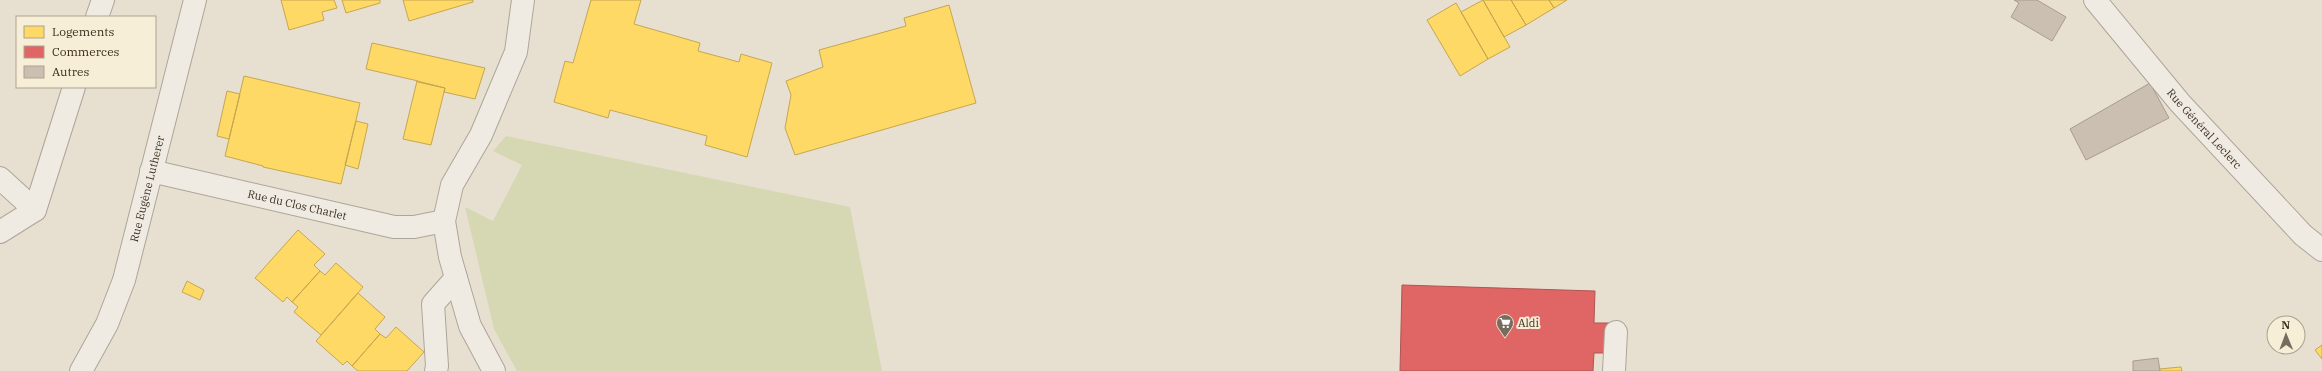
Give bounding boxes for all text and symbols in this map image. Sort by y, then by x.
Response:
legend [16,16,156,88]
text: Logements [52,24,115,39]
text: Commerces [52,44,120,59]
text: Autres [52,64,89,79]
street label: Rue Général Leclerc [2164,86,2245,172]
street label: Rue Eugène Lutherer [127,134,167,244]
street label: Rue du Clos Charlet [246,186,348,223]
supermarket icon: Aldi [1495,313,1515,338]
north arrow [2266,315,2306,355]
place label: Aldi [1518,316,1539,330]
text: N [2281,318,2291,332]

